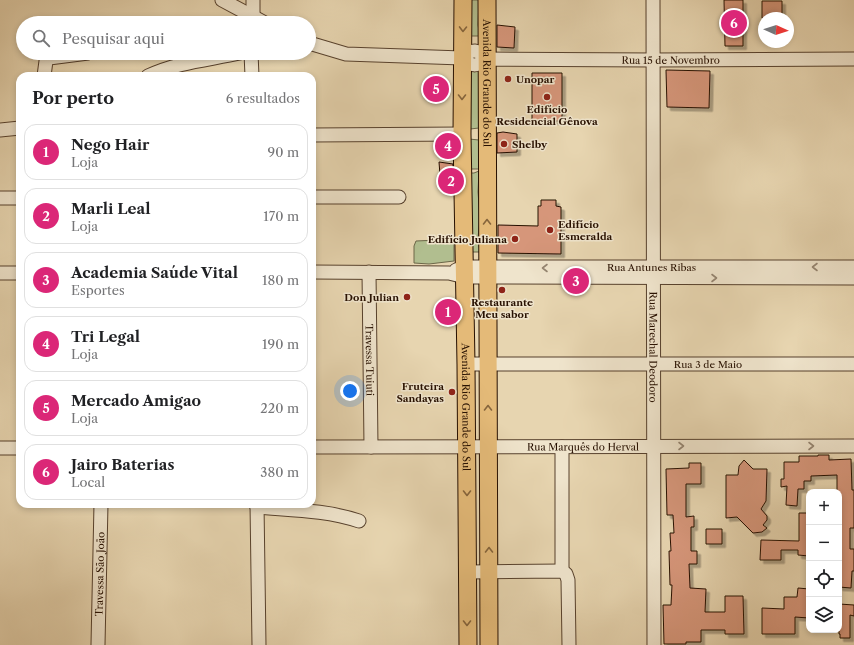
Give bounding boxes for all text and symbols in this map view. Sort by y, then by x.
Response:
pin: 6 [721,8,747,38]
north arrow [758,12,794,48]
search box [16,16,316,60]
street label: Avenida Rio Grande do Sul [481,18,494,147]
one-way arrow [459,26,467,32]
icon: search [30,27,52,49]
text: Pesquisar aqui [62,29,165,48]
street label: Rua 15 de Novembro [622,53,720,67]
place label: Unopar [516,73,555,86]
pin: 5 [423,74,449,104]
marker: Unopar [503,74,513,84]
text: Por perto [32,88,114,108]
text: 6 resultados [226,90,300,106]
marker: Edifício Residencial Gênova [542,92,552,102]
one-way arrow [458,94,466,100]
place label: Edifício Residencial Gênova [496,103,598,128]
pin: 4 [435,131,461,161]
text: Nego Hair [71,135,149,154]
place label: Shelby [512,138,548,151]
marker: Shelby [499,139,509,149]
text: 1 [43,144,49,160]
text: 90 m [268,144,299,160]
text: Loja [71,154,98,170]
pin: 2 [438,166,464,196]
text: Marli Leal [71,199,151,218]
text: 2 [42,208,50,224]
text: 170 m [263,208,299,224]
text: Loja [71,218,98,234]
place label: Edifício Esmeralda [558,218,613,243]
one-way arrow [483,219,491,225]
marker: Edifício Esmeralda [545,225,555,235]
place label: Edifício Juliana [428,233,507,246]
marker: Edifício Juliana [510,234,520,244]
street label: Rua Antunes Ribas [607,261,696,274]
text: Academia Saúde Vital [71,263,238,282]
one-way arrow [812,263,818,271]
one-way arrow [542,264,548,272]
pin: 3 [563,266,589,296]
text: 3 [42,272,50,288]
text: 180 m [262,272,299,288]
one-way arrow [711,274,717,282]
text: Esportes [71,282,125,298]
marker: Restaurante Meu sabor [497,285,507,295]
place label: Don Julian [344,291,399,304]
street label: Rua Marechal Deodoro [647,291,660,403]
marker: Don Julian [402,292,412,302]
place label: Restaurante Meu sabor [471,296,533,321]
pin: 1 [435,297,461,327]
street label: Travessa Tuiuti [363,324,377,396]
text: Tri Legal [71,327,140,346]
text: 4 [42,336,50,352]
text: 190 m [262,336,299,352]
street label: Avenida Rio Grande do Sul [459,342,473,471]
text: Loja [71,346,98,362]
street label: Rua 3 de Maio [674,358,742,371]
place label: Fruteira Sandayas [396,380,444,405]
your location [340,381,360,401]
marker: Fruteira Sandayas [447,387,457,397]
text: Mercado Amigao [71,391,201,410]
text: 5 [42,400,50,416]
text: 220 m [260,400,299,416]
one-way arrow [484,405,492,411]
text: Loja [71,410,98,426]
street label: Rua Marquês do Herval [527,440,639,453]
one-way arrow [678,442,684,450]
one-way arrow [808,442,814,450]
text: Jairo Baterias [71,455,174,474]
text: 6 [42,464,50,480]
text: 380 m [260,464,299,480]
text: Local [71,474,105,490]
map controls [806,489,842,633]
button: + [806,489,842,525]
one-way arrow [463,490,471,496]
button: − [806,525,842,561]
street label: Travessa São João [92,532,107,616]
one-way arrow [485,547,493,553]
button: locate [806,561,842,597]
button: layers [806,597,842,633]
one-way arrow [463,620,471,626]

